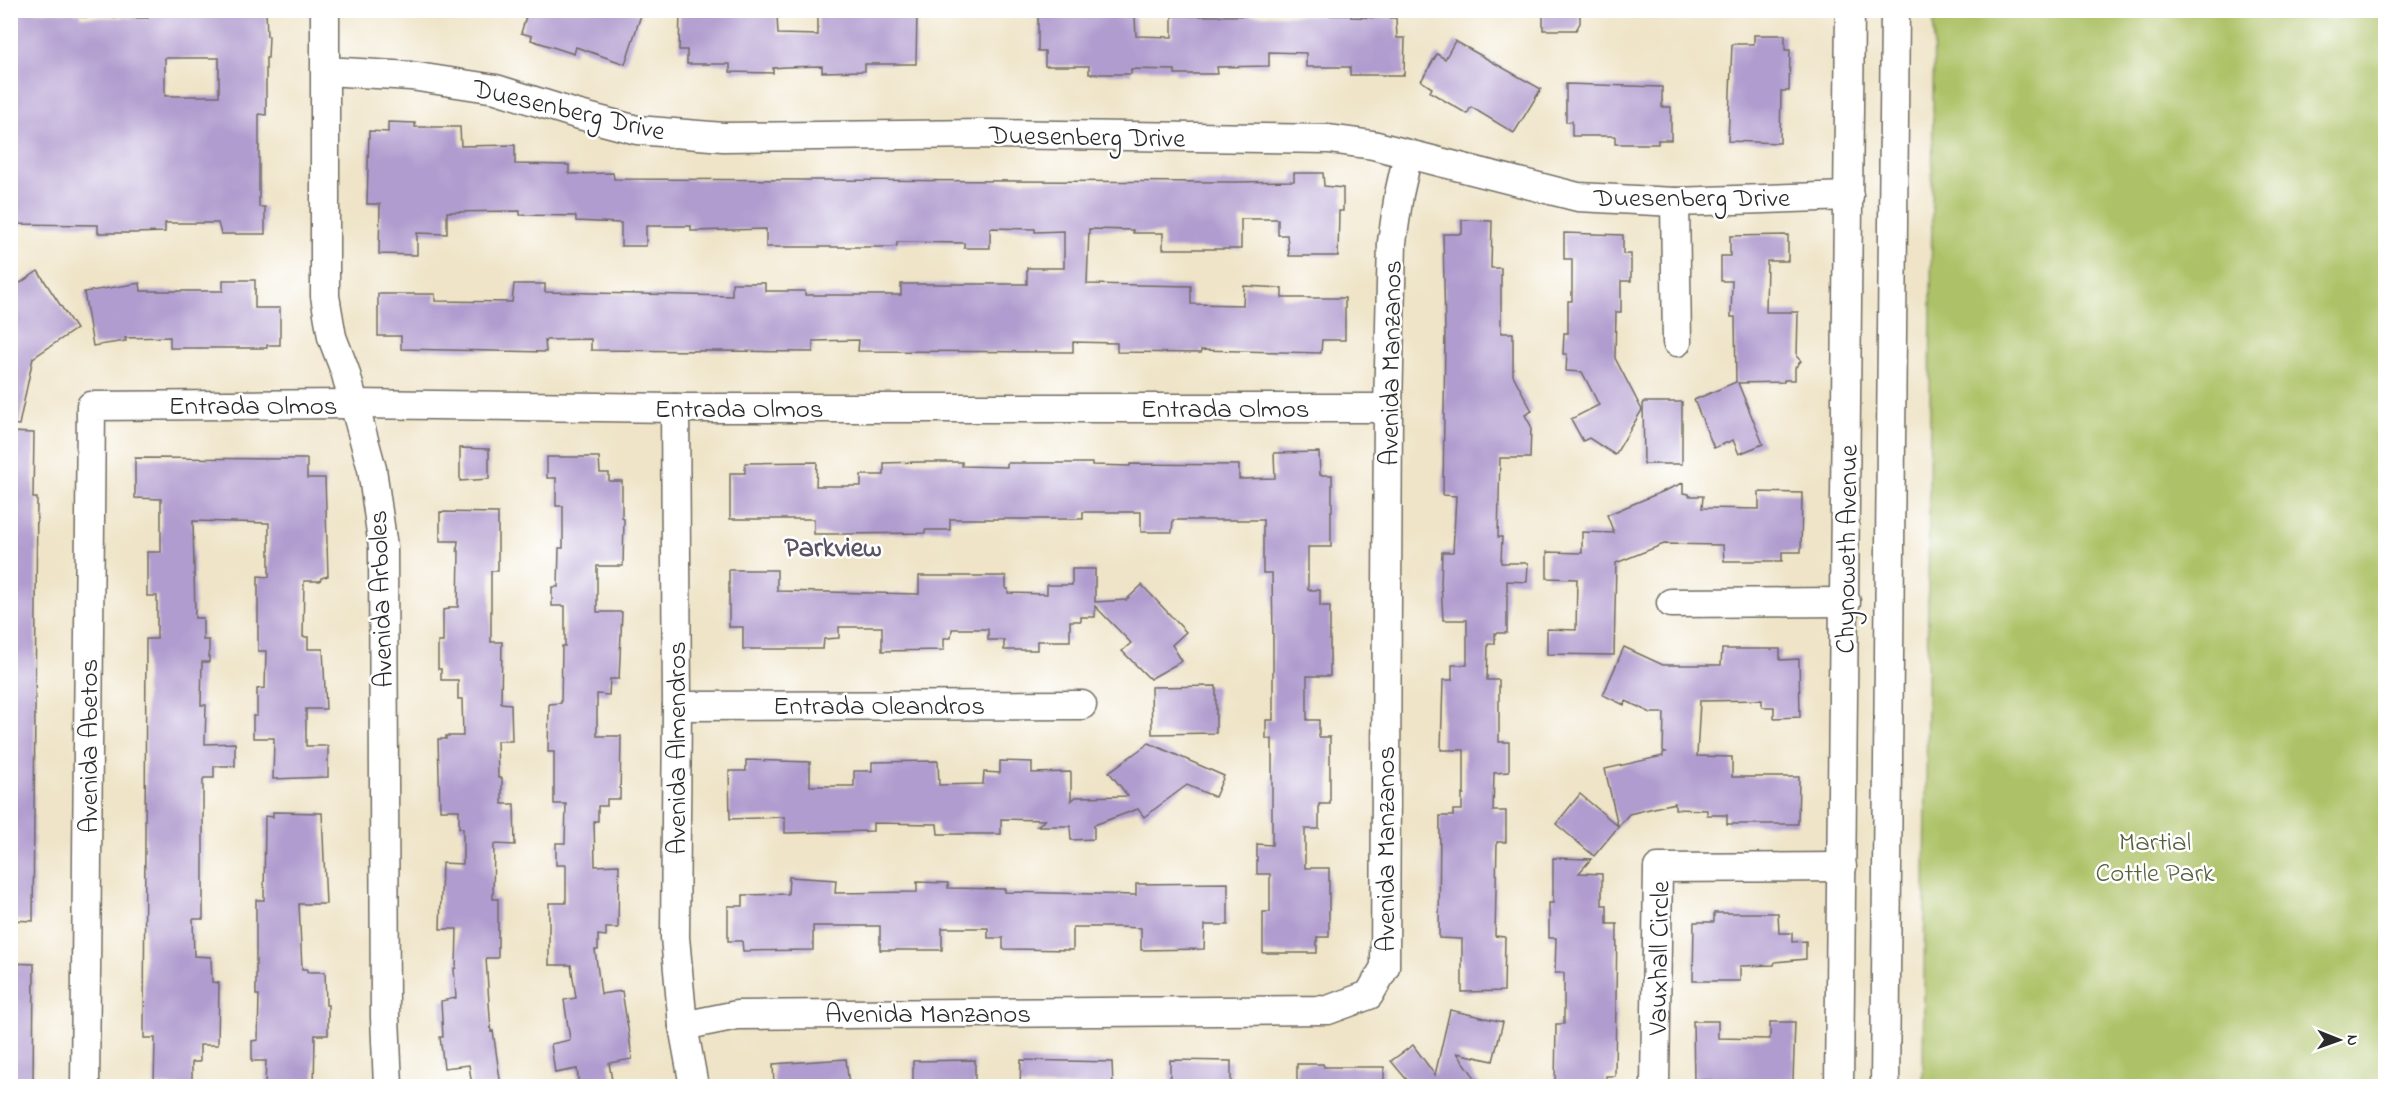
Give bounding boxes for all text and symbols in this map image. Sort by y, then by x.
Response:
street label: Duesenberg Drive [467,70,669,153]
street label: Duesenberg Drive [987,117,1186,160]
street label: Duesenberg Drive [1593,180,1791,219]
street label: Avenida Manzanos [1371,260,1414,466]
street label: Entrada Olmos [168,388,338,427]
street label: Entrada Olmos [654,391,824,430]
street label: Entrada Olmos [1140,391,1310,430]
street label: Chynoweth Avenue [1827,443,1870,654]
street label: Avenida Arboles [360,510,405,688]
district label: Parkview [784,529,882,570]
street label: Avenida Almendros [659,641,698,855]
street label: Avenida Abetos [71,659,110,833]
street label: Entrada Oleandros [773,688,985,727]
street label: Avenida Manzanos [1368,746,1407,952]
park label: Martial Cottle Park [2095,824,2215,894]
street label: Vauxhall Circle [1640,880,1681,1037]
street label: Avenida Manzanos [825,996,1031,1035]
north arrow [2309,1010,2369,1070]
text: N [2340,1035,2364,1046]

